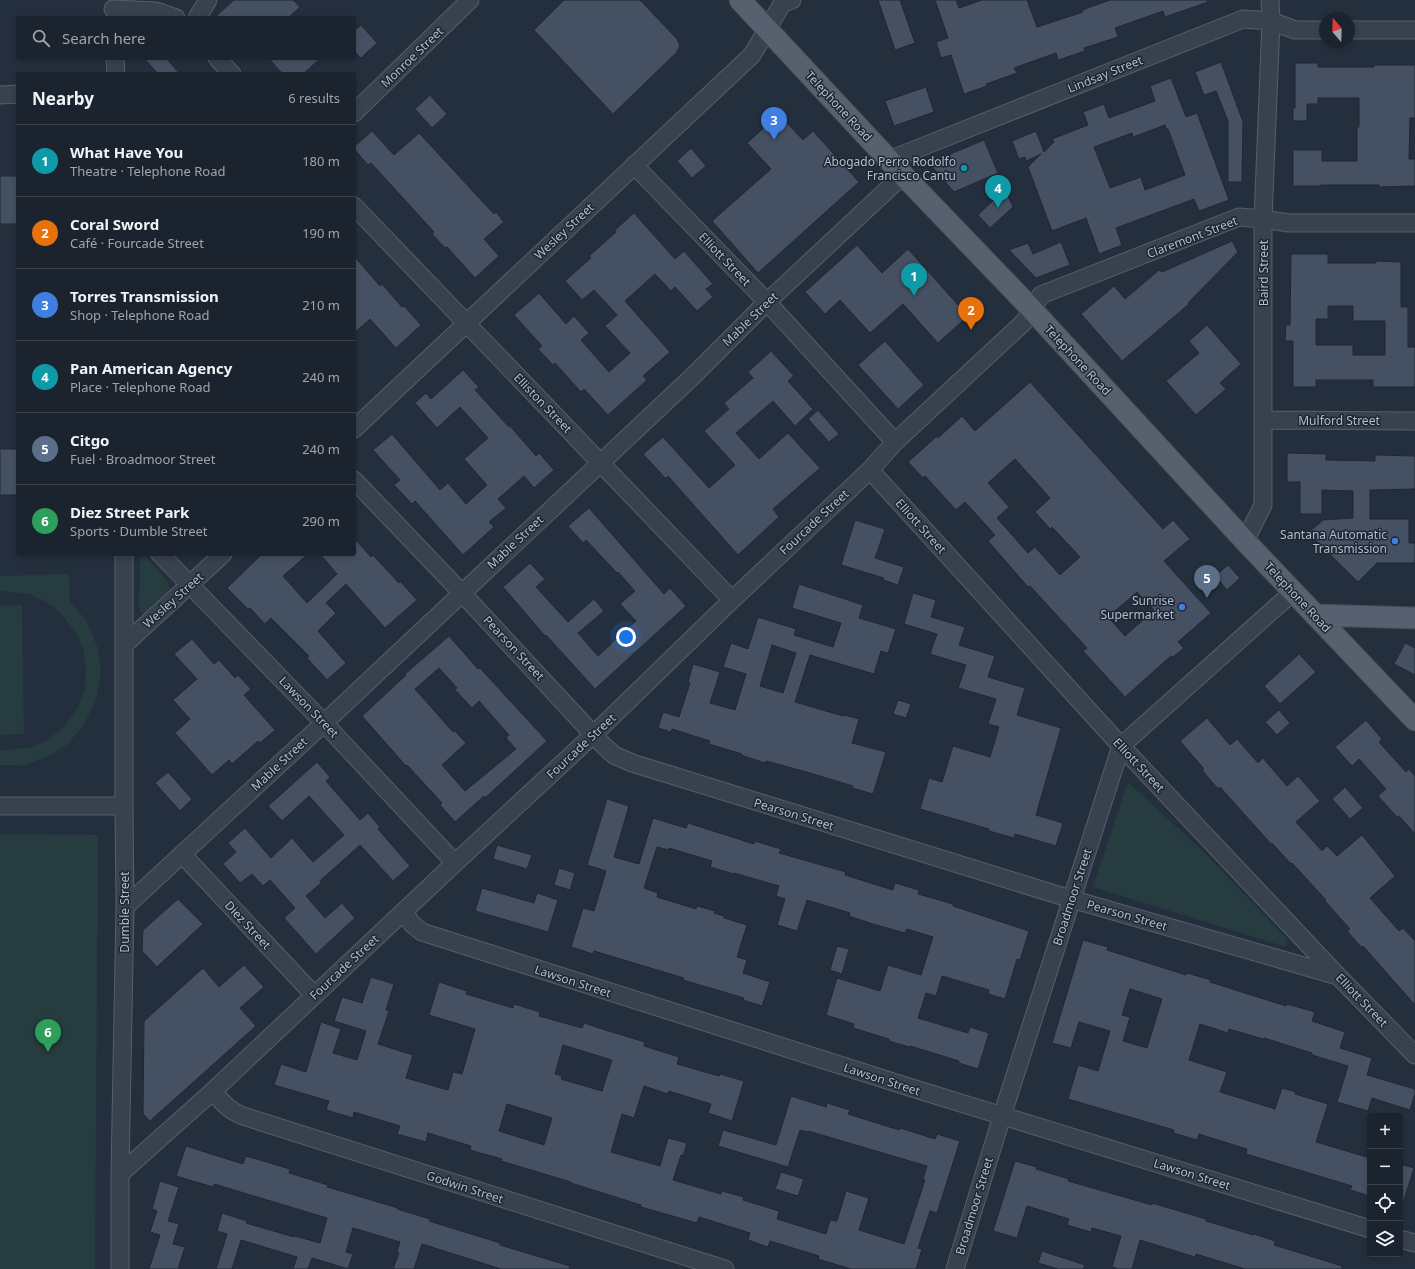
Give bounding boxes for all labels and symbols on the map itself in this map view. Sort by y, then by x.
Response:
north arrow [1319,12,1355,48]
street label: Monroe Street [377,22,447,91]
street label: Lindsay Street [1065,51,1146,97]
street label: Telephone Road [802,67,876,145]
pin: 3 [761,107,787,140]
place label: Abogado Perro Rodolfo Francisco Cantu [824,153,956,184]
marker: Abogado Perro Rodolfo Francisco Cantu [959,163,969,173]
pin: 4 [985,175,1011,208]
street label: Wesley Street [530,198,598,263]
street label: Claremont Street [1144,212,1240,262]
street label: Elliott Street [695,228,755,290]
street label: Baird Street [1255,239,1272,306]
pin: 1 [901,263,927,296]
street label: Mable Street [718,288,782,350]
pin: 2 [958,297,984,330]
street label: Telephone Road [1041,321,1115,399]
street label: Elliston Street [510,369,576,437]
street label: Mulford Street [1298,412,1380,429]
street label: Fourcade Street [776,485,853,559]
street label: Elliott Street [892,495,951,558]
street label: Mable Street [483,511,547,573]
place label: Santana Automatic Transmission [1280,526,1387,557]
marker: Santana Automatic Transmission [1390,536,1400,546]
street label: Telephone Road [1261,558,1335,636]
pin: 5 [1194,565,1220,598]
street label: Wesley Street [139,568,207,632]
place label: Sunrise Supermarket [1100,592,1175,623]
marker: Sunrise Supermarket [1177,602,1187,612]
street label: Pearson Street [480,612,549,685]
your location [616,627,636,647]
street label: Lawson Street [275,672,343,742]
street label: Fourcade Street [543,709,620,783]
street label: Mable Street [247,733,311,795]
street label: Elliott Street [1109,734,1169,796]
street label: Pearson Street [752,794,837,834]
street label: Broadmoor Street [1048,846,1096,948]
street label: Dumble Street [116,871,133,953]
street label: Pearson Street [1085,895,1170,935]
street label: Diez Street [221,897,275,954]
street label: Fourcade Street [306,930,383,1004]
street label: Lawson Street [533,961,614,1002]
street label: Elliott Street [1332,969,1392,1031]
pin: 6 [35,1019,61,1052]
street label: Lawson Street [842,1059,923,1100]
street label: Broadmoor Street [951,1154,997,1257]
street label: Lawson Street [1151,1154,1233,1194]
street label: Godwin Street [424,1167,506,1208]

